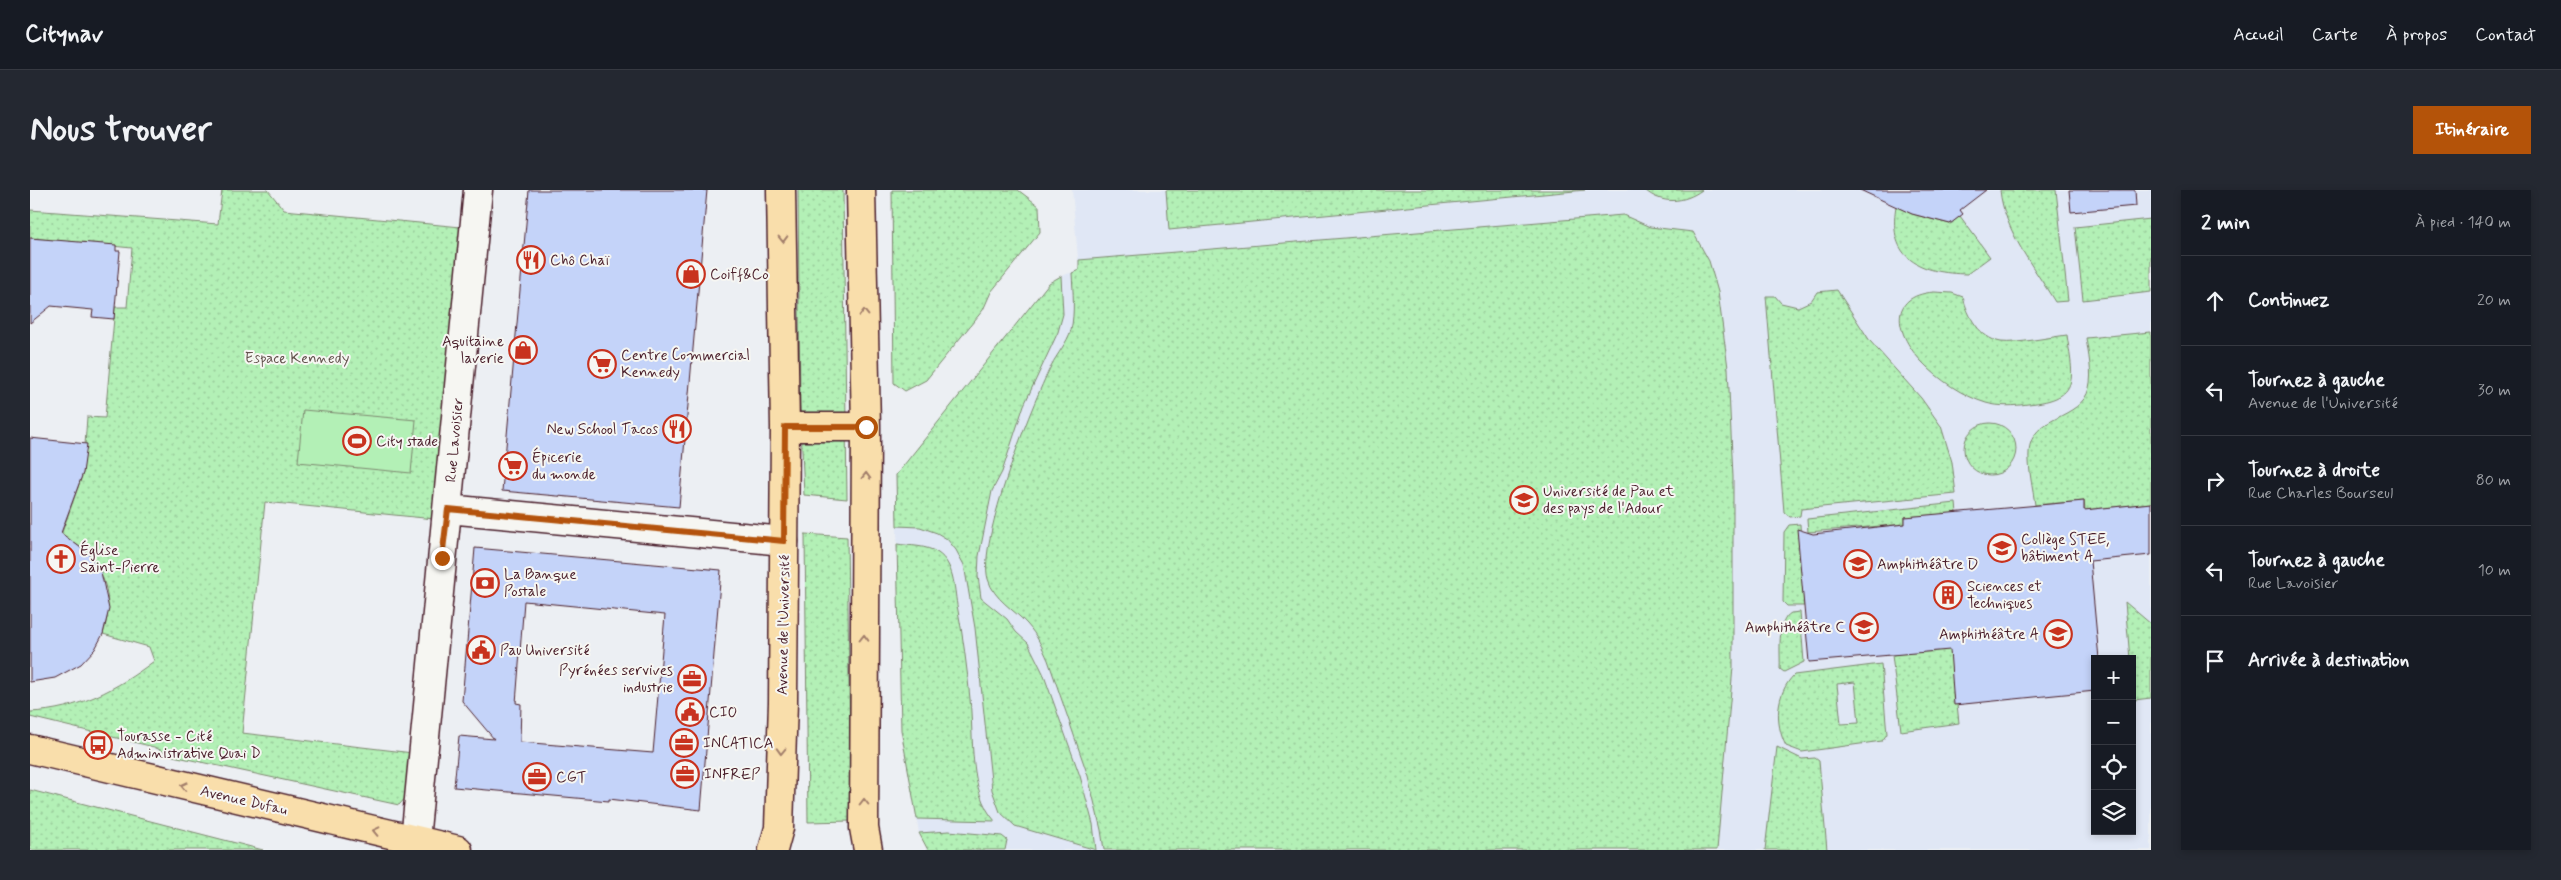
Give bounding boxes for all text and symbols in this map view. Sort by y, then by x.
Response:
text: Citynav [25,19,103,50]
text: Accueil [2233,23,2284,47]
text: Carte [2312,23,2358,47]
text: À propos [2386,23,2447,47]
text: Contact [2475,23,2536,47]
button: Itinéraire [2413,106,2531,154]
text: Nous trouver [30,107,212,153]
text: 2 min [2201,209,2250,237]
text: À pied · 140 m [2415,212,2511,233]
one-way arrow [778,235,788,243]
restaurant icon: Chô Chaï [516,245,546,275]
place label: Chô Chaï [550,251,610,271]
shop icon: Coiff&Co [676,259,706,289]
place label: Coiff&Co [710,265,769,285]
icon: ahead [2201,287,2229,315]
text: Continuez [2248,288,2329,313]
text: 20 m [2477,290,2511,311]
one-way arrow [859,309,869,316]
place label: Aquitaine laverie [442,332,504,369]
shop icon: Aquitaine laverie [508,335,538,365]
place label: Centre Commercial Kennedy [621,346,750,383]
park label: Espace Kennedy [245,349,350,369]
supermarket icon: Centre Commercial Kennedy [587,349,617,379]
text: Tournez à gauche [2248,368,2385,393]
icon: left [2201,377,2229,405]
text: 30 m [2478,380,2511,401]
text: Avenue de l'Université [2248,393,2398,414]
street label: Rue Lavoisier [441,397,469,483]
restaurant icon: New School Tacos [662,414,692,444]
route start [855,416,878,439]
place label: New School Tacos [547,420,658,440]
sports icon: City stade [342,426,372,456]
place label: City stade [376,432,438,452]
place label: Épicerie du monde [532,447,596,485]
supermarket icon: Épicerie du monde [498,451,528,481]
text: Tournez à droite [2248,458,2380,483]
icon: right [2201,467,2229,495]
text: 80 m [2476,470,2511,491]
one-way arrow [861,471,871,479]
place label: Université de Pau et des pays de l'Adour [1543,482,1674,519]
text: Rue Charles Bourseul [2248,483,2393,504]
school or university icon: Université de Pau et des pays de l'Adour [1509,485,1539,515]
place label: Collège STEE, bâtiment A [2021,530,2109,567]
school or university icon: Collège STEE, bâtiment A [1987,533,2017,563]
place label: Église Saint-Pierre [80,540,160,578]
church icon: Église Saint-Pierre [46,544,76,574]
route end [431,547,454,570]
text: Tournez à gauche [2248,548,2385,573]
school or university icon: Amphithéâtre D [1843,549,1873,579]
street label: Avenue de l'Université [773,554,795,695]
place label: Amphithéâtre D [1877,555,1978,575]
icon: left [2201,557,2229,585]
text: 10 m [2478,560,2511,581]
place label: La Banque Postale [504,565,577,602]
bank icon: La Banque Postale [470,568,500,598]
text: Rue Lavoisier [2248,573,2338,594]
place label: Sciences et Techniques [1967,577,2041,614]
building icon: Sciences et Techniques [1933,580,1963,610]
school or university icon: Amphithéâtre C [1849,612,1879,642]
place label: Amphithéâtre C [1745,618,1845,638]
school or university icon: Amphithéâtre A [2043,619,2073,649]
place label: Amphithéâtre A [1939,625,2039,645]
one-way arrow [859,634,869,642]
public building icon: Pau Université [466,635,496,665]
place label: Pau Université [500,641,590,661]
icon: arrive [2201,647,2229,675]
text: Arrivée à destination [2248,648,2409,673]
map controls [2091,655,2136,835]
button: + [2091,655,2136,700]
place label: Pyrénées servives industrie [559,661,673,698]
office icon: Pyrénées servives industrie [677,664,707,694]
public building icon: CIO [675,697,705,727]
button: − [2091,700,2136,745]
place label: CIO [709,703,737,723]
place label: Tourasse - Cité Administrative Quai D [117,727,261,764]
office icon: INCATICA [669,728,699,758]
bus stop icon: Tourasse - Cité Administrative Quai D [83,730,113,760]
place label: INCATICA [703,734,773,754]
button: locate [2091,745,2136,790]
one-way arrow [776,747,787,755]
office icon: INFREP [670,759,700,789]
office icon: CGT [522,762,552,792]
place label: INFREP [704,765,760,785]
place label: CGT [556,768,587,788]
one-way arrow [179,781,188,792]
street label: Avenue Dufau [198,781,290,821]
button: layers [2091,790,2136,835]
one-way arrow [859,797,869,805]
one-way arrow [372,826,381,837]

